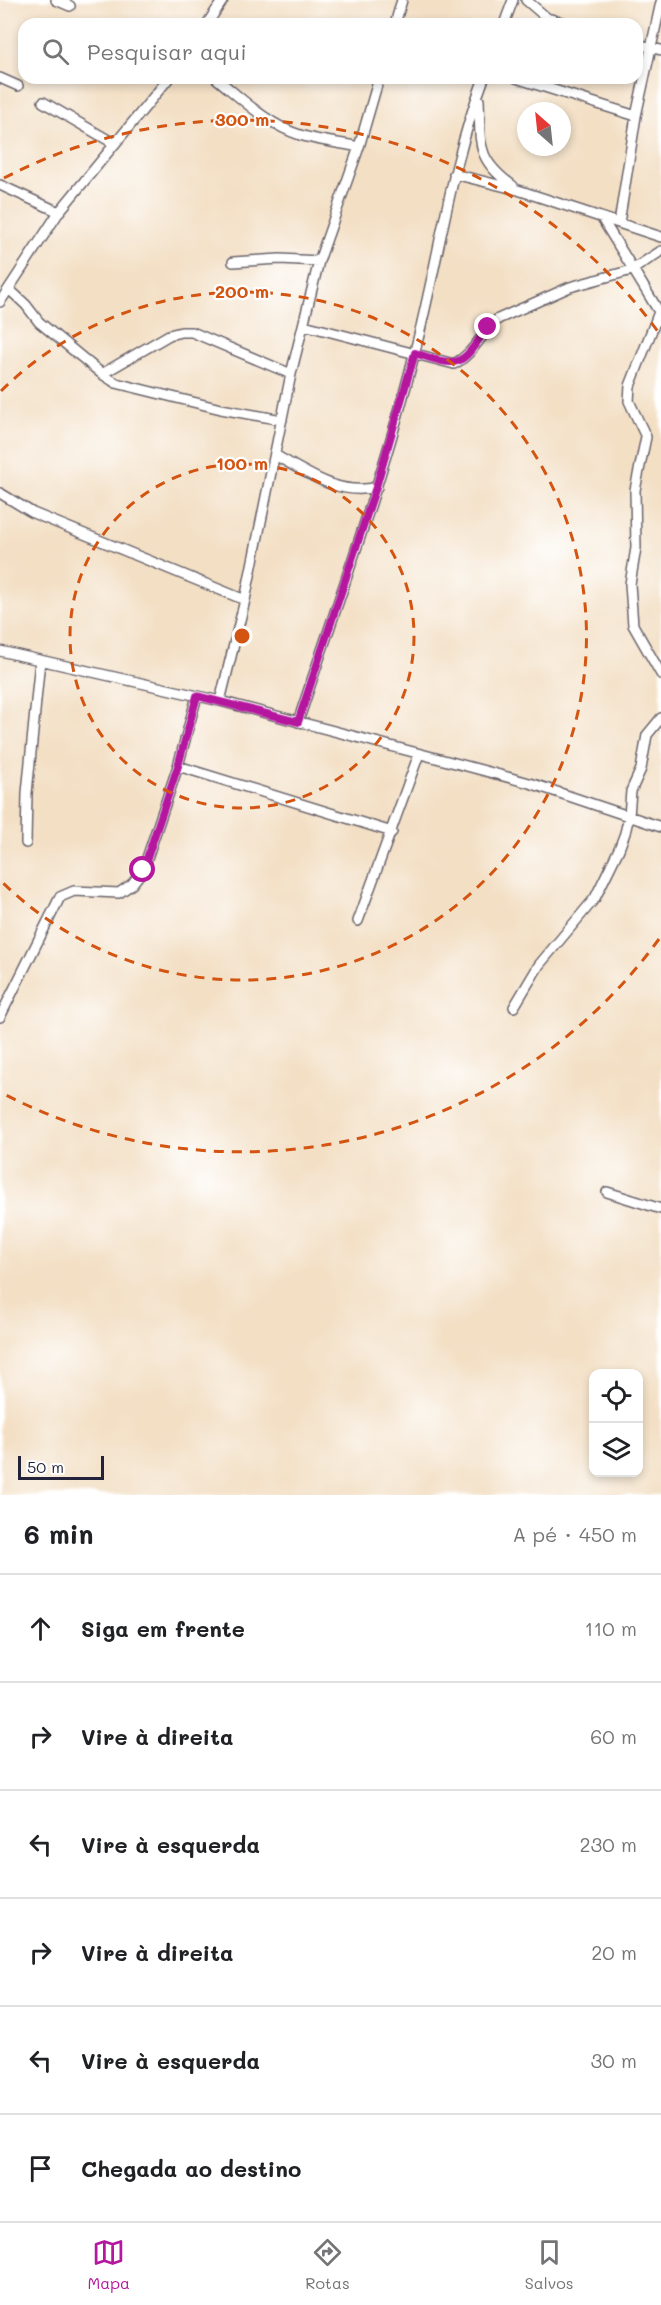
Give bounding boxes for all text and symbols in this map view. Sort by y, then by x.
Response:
search box [18,18,643,84]
icon: search [39,35,72,68]
text: Pesquisar aqui [87,37,247,66]
north arrow [517,102,571,156]
text: 300 m [215,107,269,131]
text: 200 m [215,279,269,303]
route end [474,313,500,339]
text: 100 m [216,451,268,475]
centre of rings [232,626,252,646]
route start [129,856,155,882]
map controls [589,1369,643,1477]
button: locate [589,1369,643,1423]
button: layers [589,1423,643,1477]
scale bar [18,1453,104,1480]
text: 50 m [27,1456,64,1477]
text: 6 min [24,1517,93,1551]
text: A pé · 450 m [512,1521,637,1547]
icon: ahead [24,1612,57,1645]
text: Siga em frente [81,1614,245,1643]
text: 110 m [584,1615,637,1641]
icon: right [24,1720,57,1753]
text: Vire à direita [81,1722,234,1751]
text: 60 m [590,1723,637,1749]
icon: left [24,1828,57,1861]
text: Vire à esquerda [81,1830,260,1859]
text: 230 m [579,1831,637,1857]
icon: right [24,1936,57,1969]
text: Vire à direita [81,1938,234,1967]
text: 20 m [591,1939,637,1965]
icon: left [24,2044,57,2077]
text: Vire à esquerda [81,2046,260,2075]
text: 30 m [591,2047,637,2073]
icon: arrive [24,2152,57,2185]
text: Chegada ao destino [81,2154,301,2183]
tab: Mapa [88,2236,130,2293]
tab: Rotas [305,2236,350,2293]
tab: Salvos [525,2236,573,2293]

